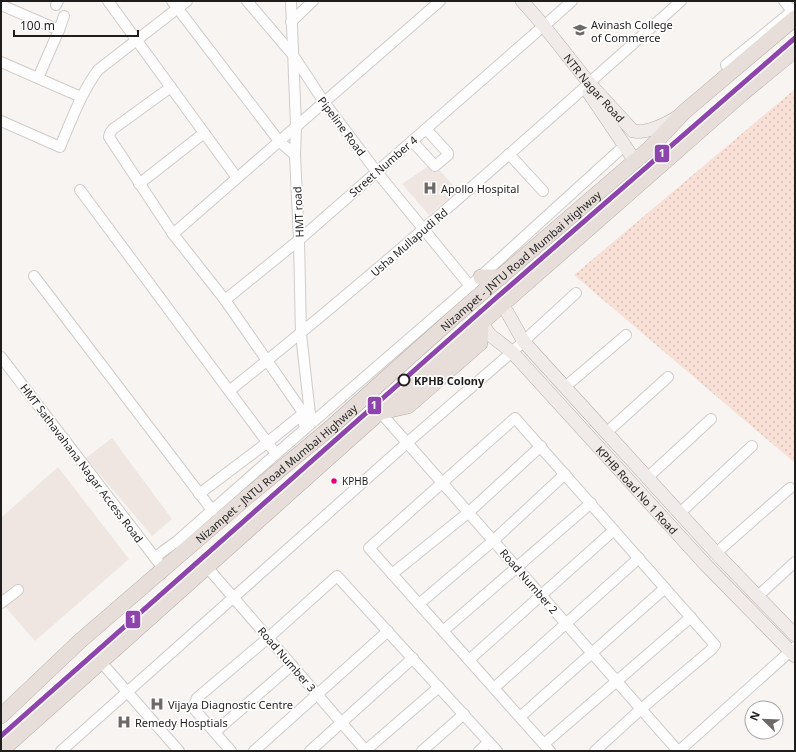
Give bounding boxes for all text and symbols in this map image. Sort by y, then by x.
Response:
scale bar [14,12,138,38]
text: 100 m [20,17,55,34]
place label: Avinash College of Commerce [591,17,673,45]
school or university icon: Avinash College of Commerce [572,22,588,38]
street label: NTR Nagar Road [561,50,628,125]
street label: Pipeline Road [315,93,369,159]
street label: Street Number 4 [346,132,421,200]
line badge: 1 [654,144,670,163]
text: 1 [659,145,665,160]
hospital icon: Apollo Hospital [422,180,438,196]
place label: Apollo Hospital [441,181,519,196]
street label: HMT road [289,186,307,238]
street label: Nizampet - JNTU Road Mumbai Highway [437,186,604,334]
street label: Usha Mullapudi Rd [367,204,451,280]
marker: KPHB Colony [397,373,411,387]
place label: KPHB Colony [414,373,485,388]
street label: HMT Sathavahana Nagar Access Road [17,380,147,546]
line badge: 1 [367,396,382,415]
text: 1 [371,397,377,412]
street label: Nizampet - JNTU Road Mumbai Highway [192,400,360,546]
street label: KPHB Road No 1 Road [593,442,681,537]
place label: KPHB [342,474,368,488]
marker: KPHB [329,476,339,486]
street label: Road Number 2 [497,545,561,617]
line badge: 1 [125,610,141,629]
text: 1 [130,611,136,626]
street label: Road Number 3 [255,623,319,695]
hospital icon: Vijaya Diagnostic Centre [149,696,165,712]
place label: Vijaya Diagnostic Centre [168,697,293,712]
north arrow [744,700,784,740]
text: N [746,709,763,723]
hospital icon: Remedy Hosptials [116,714,132,730]
place label: Remedy Hosptials [135,715,228,730]

